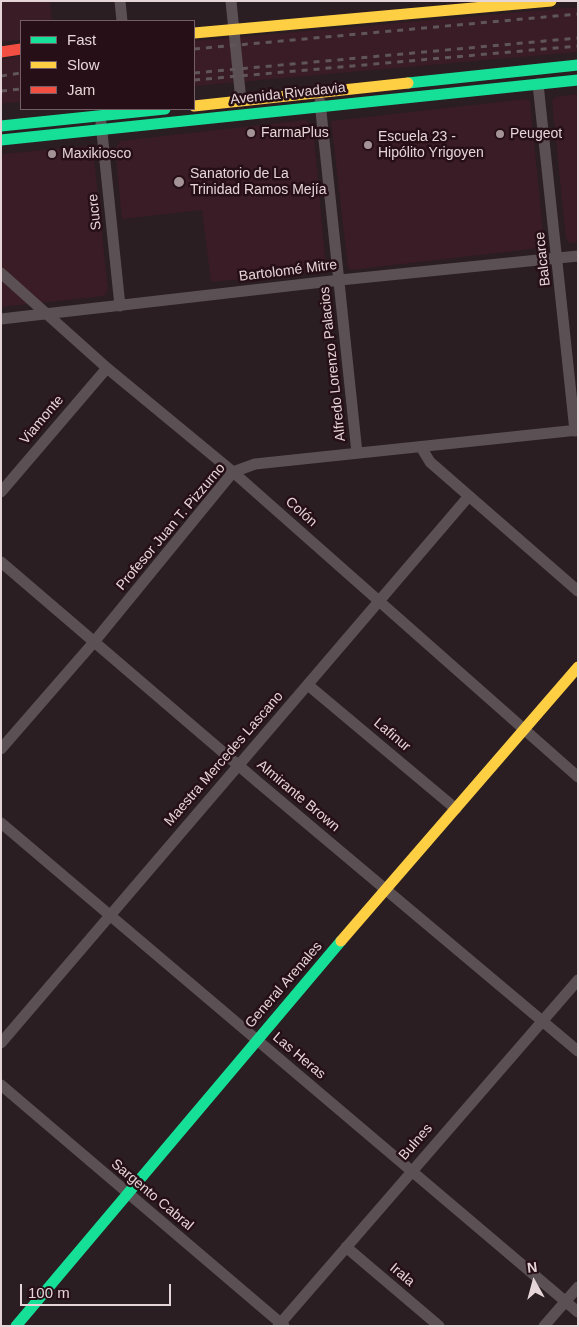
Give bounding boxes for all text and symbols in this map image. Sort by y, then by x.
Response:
legend [20,20,195,110]
text: Fast [67,31,96,48]
text: Slow [67,56,100,73]
street label: Avenida Rivadavia [230,80,346,108]
text: Jam [67,81,95,98]
place label: FarmaPlus [261,125,329,141]
place label: Peugeot [510,126,562,142]
marker: FarmaPlus [245,127,257,139]
marker: Peugeot [494,128,506,140]
place label: Escuela 23 - Hipólito Yrigoyen [378,129,484,162]
marker: Escuela 23 - Hipólito Yrigoyen [362,139,374,151]
place label: Maxikiosco [62,146,131,162]
marker: Maxikiosco [46,148,58,160]
place label: Sanatorio de La Trinidad Ramos Mejía [190,166,326,198]
marker: Sanatorio de La Trinidad Ramos Mejía [172,175,186,189]
street label: Sucre [85,193,105,231]
street label: Balcarce [532,231,554,287]
street label: Bartolomé Mitre [238,257,338,285]
street label: Alfredo Lorenzo Palacios [317,286,349,442]
street label: Viamonte [17,392,67,448]
street label: Profesor Juan T. Pizzurno [113,460,229,594]
street label: Colón [282,494,320,530]
street label: Maestra Mercedes Lascano [161,688,287,830]
street label: Lafinur [370,715,414,755]
street label: Almirante Brown [253,757,343,835]
street label: General Arenales [242,938,326,1032]
street label: Las Heras [269,1029,329,1083]
street label: Bulnes [396,1120,436,1164]
street label: Sargento Cabral [108,1156,196,1234]
north arrow [509,1257,559,1307]
text: N [526,1259,538,1276]
street label: Irala [386,1260,418,1290]
scale bar [22,1274,174,1306]
text: 100 m [28,1284,70,1301]

